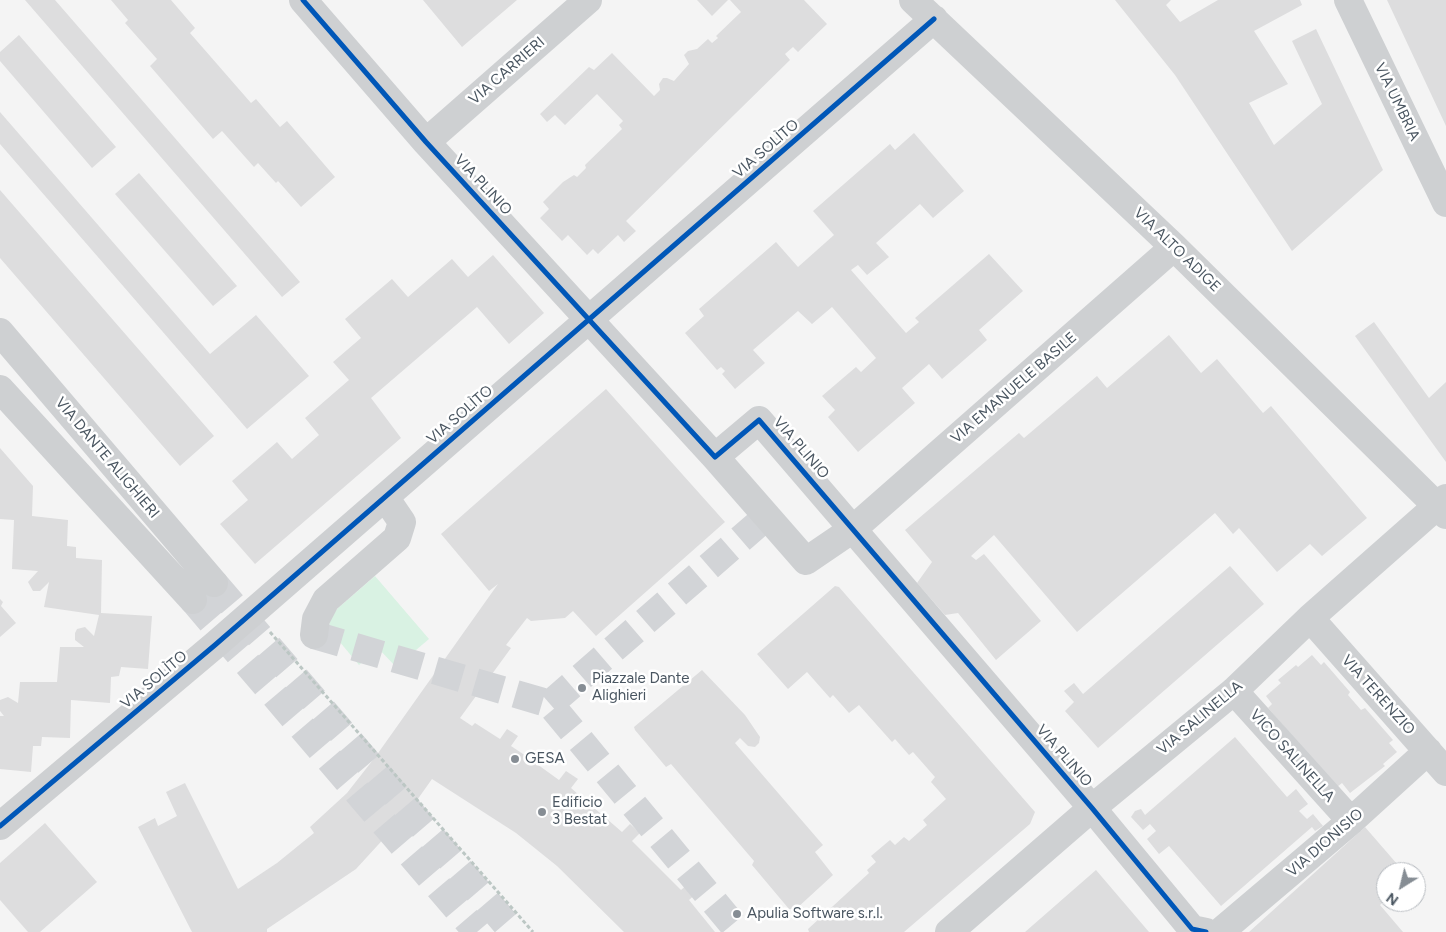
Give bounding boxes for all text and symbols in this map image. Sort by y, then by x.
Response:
street label: VIA CARRIERI [465,33,549,109]
street label: VIA UMBRIA [1370,60,1424,144]
street label: VIA SOLÌTO [730,116,802,182]
street label: VIA PLINIO [450,151,516,219]
street label: VIA ALTO ADIGE [1130,204,1224,296]
street label: VIA EMANUELE BASILE [947,328,1081,448]
street label: VIA SOLÌTO [424,382,496,448]
street label: VIA DANTE ALIGHIERI [51,394,163,522]
street label: VIA PLINIO [769,413,833,483]
street label: VIA SOLÌTO [117,647,191,713]
street label: VIA TERENZIO [1338,652,1418,738]
place label: Piazzale Dante Alighieri [592,670,690,705]
street label: VIA SALINELLA [1154,677,1246,759]
marker: Piazzale Dante Alighieri [576,682,588,694]
street label: VICO SALINELLA [1246,706,1338,806]
street label: VIA PLINIO [1032,721,1096,791]
place label: GESA [525,750,565,768]
marker: GESA [509,753,521,765]
place label: Edificio 3 Bestat [552,794,607,829]
street label: VIA DIONISIO [1283,805,1367,881]
marker: Edificio 3 Bestat [536,806,548,818]
north arrow [1376,862,1426,912]
text: N [1383,889,1402,909]
place label: Apulia Software s.r.l. [747,905,883,923]
marker: Apulia Software s.r.l. [731,908,743,920]

